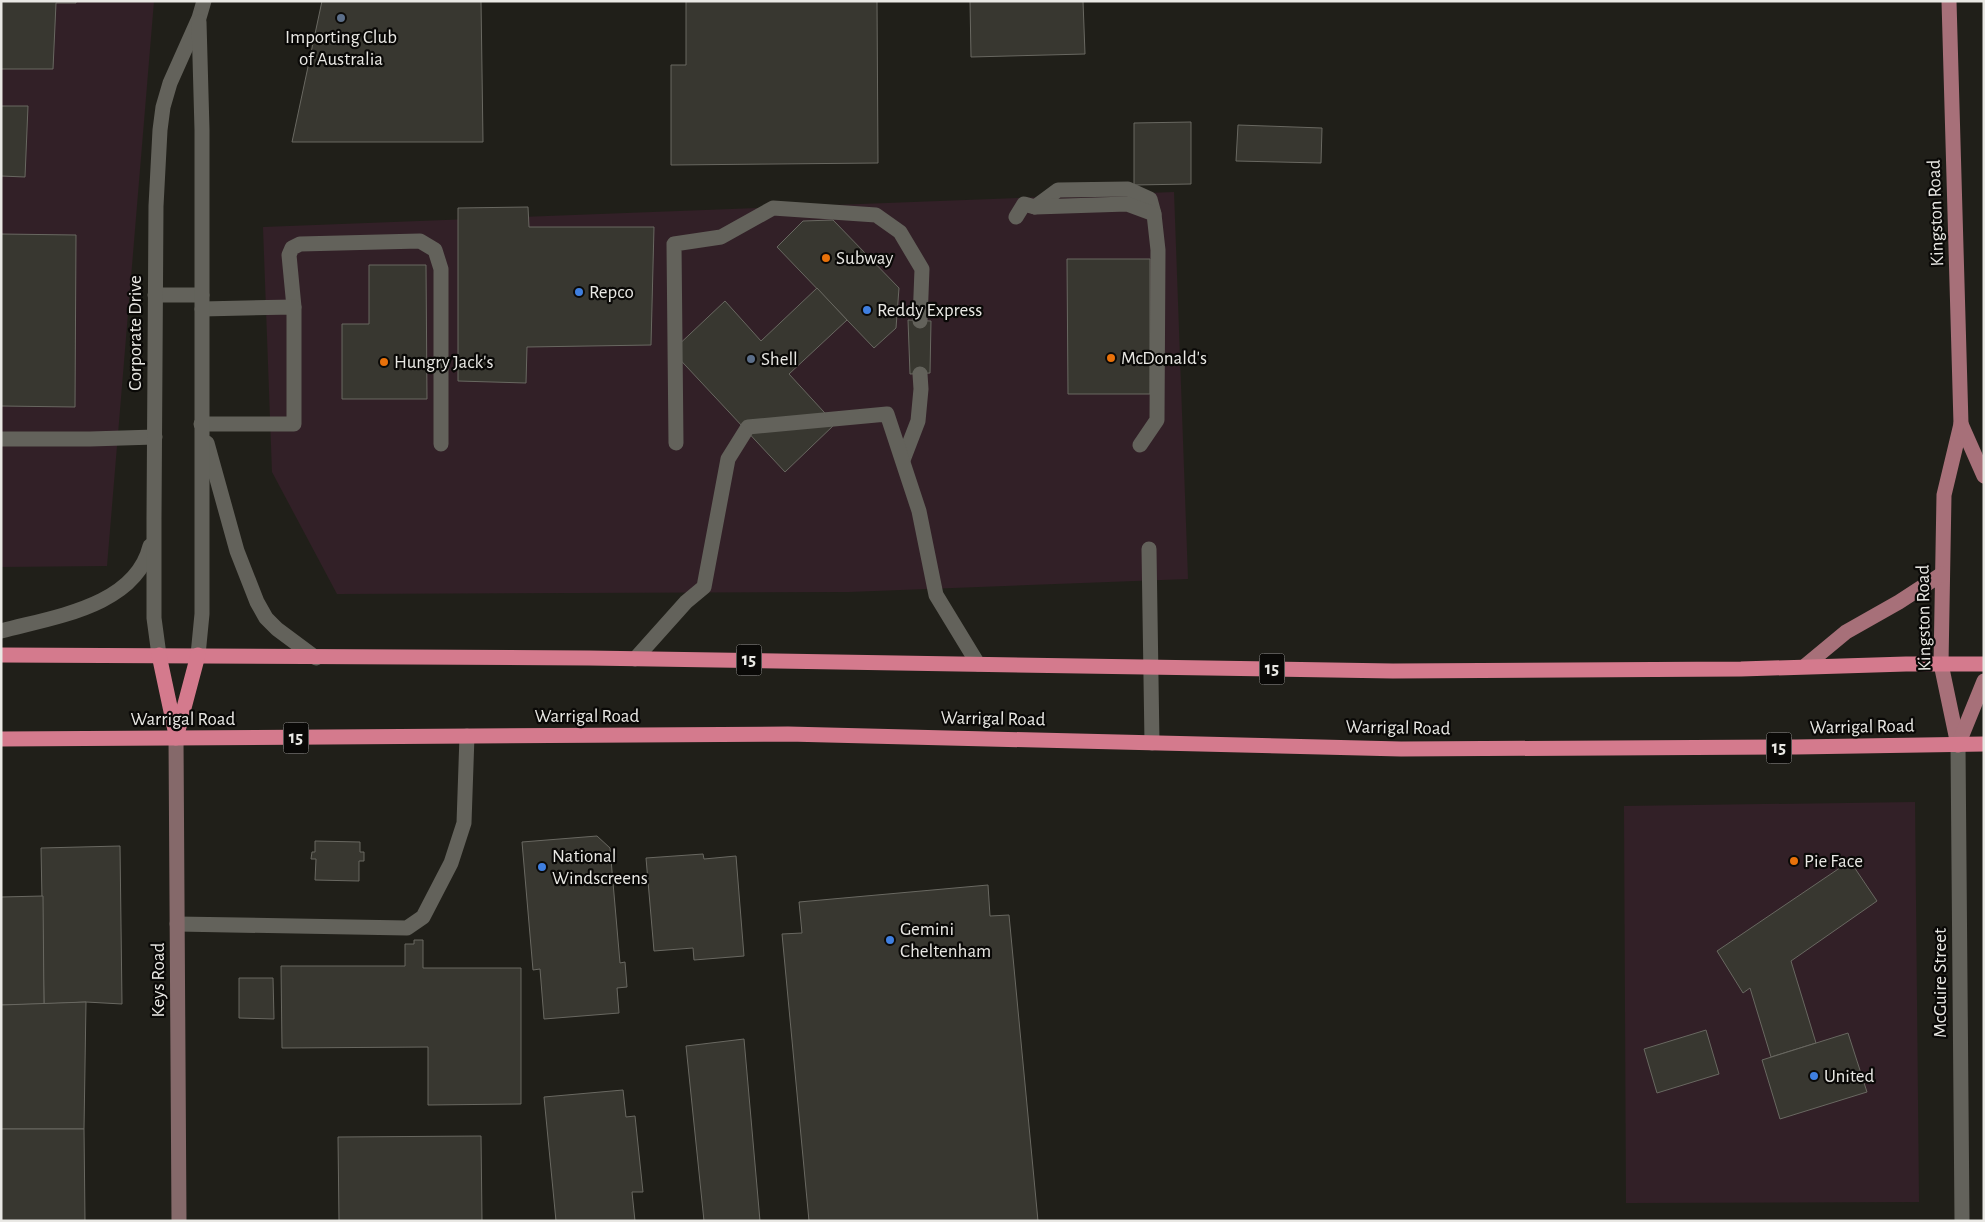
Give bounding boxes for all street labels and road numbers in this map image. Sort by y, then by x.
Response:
street label: Kingston Road [1925,159,1947,267]
street label: Corporate Drive [126,275,145,391]
street label: Kingston Road [1914,564,1934,672]
road number: 15 [736,644,762,676]
road number: 15 [1260,654,1284,684]
street label: Warrigal Road [535,707,640,726]
street label: Warrigal Road [940,709,1046,729]
street label: Warrigal Road [131,710,236,729]
street label: Warrigal Road [1809,717,1915,737]
street label: Warrigal Road [1345,718,1451,738]
road number: 15 [284,722,308,754]
road number: 15 [1766,732,1792,764]
street label: McGuire Street [1931,928,1950,1038]
street label: Keys Road [149,942,168,1017]

